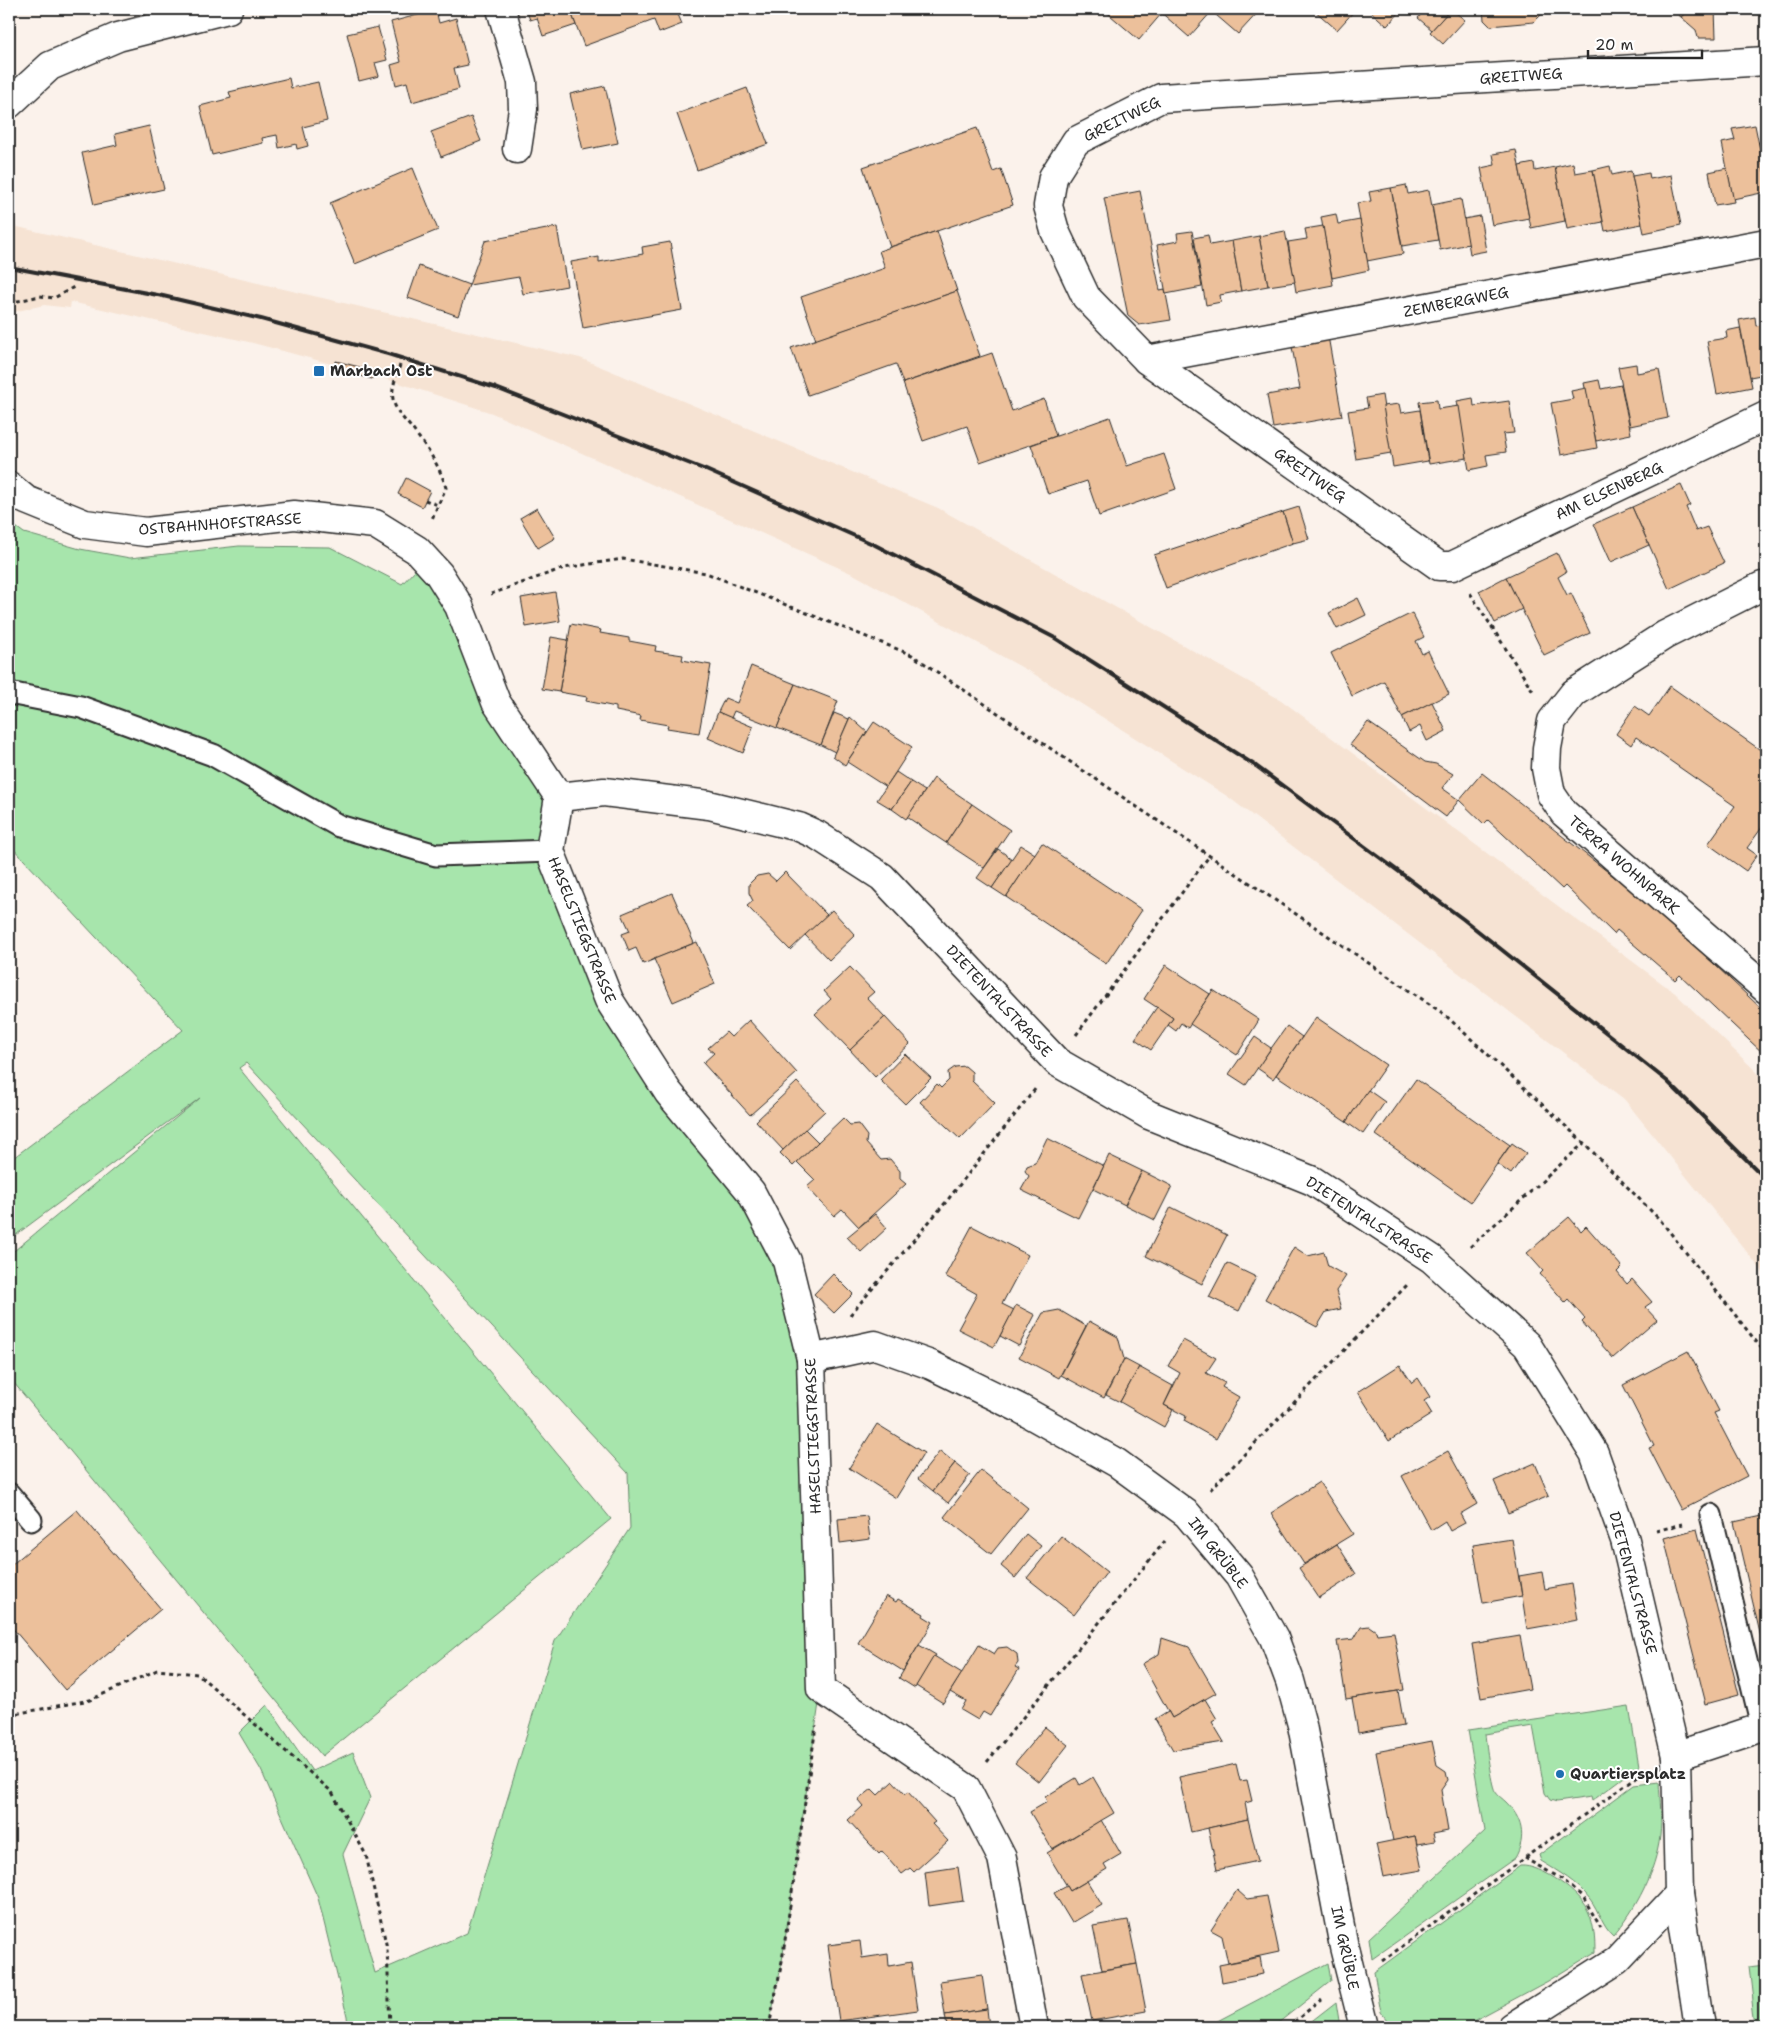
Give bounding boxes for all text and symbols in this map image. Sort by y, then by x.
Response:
scale bar [1588,28,1701,60]
text: 20 m [1595,35,1634,55]
street label: GREITWEG [1479,63,1563,89]
street label: GREITWEG [1080,92,1164,146]
street label: ZEMBERGWEG [1402,282,1510,322]
place label: Marbach Ost [330,361,432,381]
marker: Marbach Ost [312,364,326,378]
street label: GREITWEG [1270,443,1350,507]
street label: AM ELSENBERG [1552,457,1666,525]
street label: OSTBAHNHOFSTRASSE [138,508,302,540]
street label: TERRA WOHNPARK [1564,811,1684,919]
street label: HASELSTIEGSTRASSE [543,854,621,1006]
street label: DIETENTALSTRASSE [942,940,1056,1062]
street label: DIETENTALSTRASSE [1302,1172,1436,1268]
street label: HASELSTIEGSTRASSE [800,1357,826,1515]
street label: DIETENTALSTRASSE [1604,1509,1662,1657]
street label: IM GRÜBLE [1184,1513,1252,1593]
place label: Quartiersplatz [1570,1764,1686,1784]
marker: Quartiersplatz [1554,1768,1566,1780]
street label: IM GRÜBLE [1326,1904,1364,1992]

